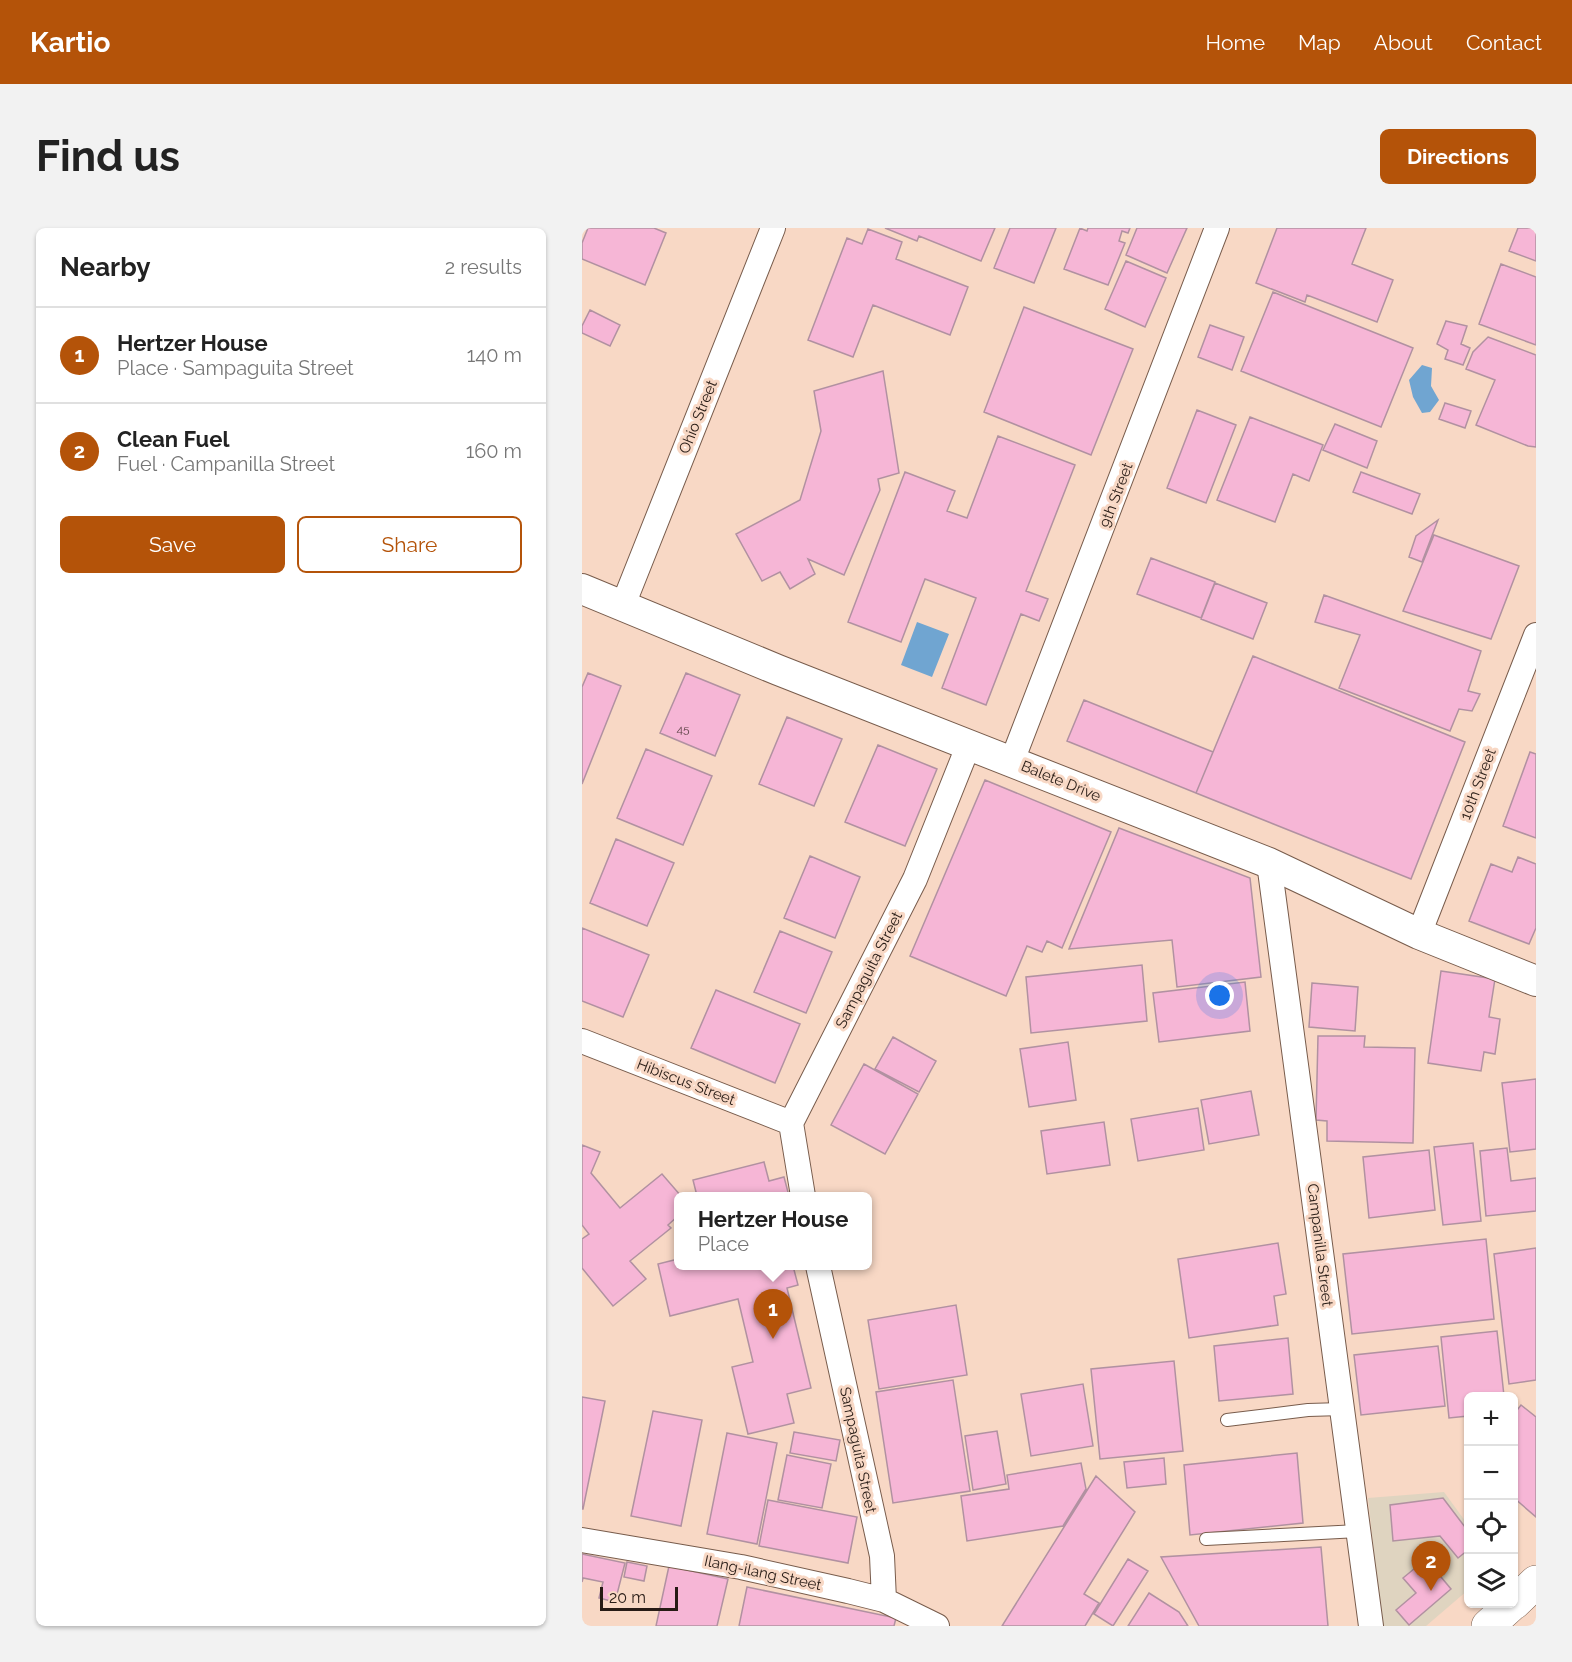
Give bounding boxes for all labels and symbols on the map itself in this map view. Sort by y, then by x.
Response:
street label: Ohio Street [675,378,721,456]
street label: 9th Street [1095,460,1137,530]
house number: 45 [676,722,690,736]
street label: 10th Street [1456,746,1500,822]
street label: Balete Drive [1019,757,1104,805]
street label: Sampaguita Street [832,909,906,1031]
your location [1205,981,1234,1010]
street label: Hibiscus Street [634,1055,738,1109]
street label: Campanilla Street [1304,1183,1336,1307]
pin: 1 [754,1290,792,1339]
street label: Sampaguita Street [836,1385,880,1515]
pin: 2 [1412,1542,1450,1591]
street label: Ilang-ilang Street [703,1552,823,1594]
scale bar [600,1584,678,1612]

